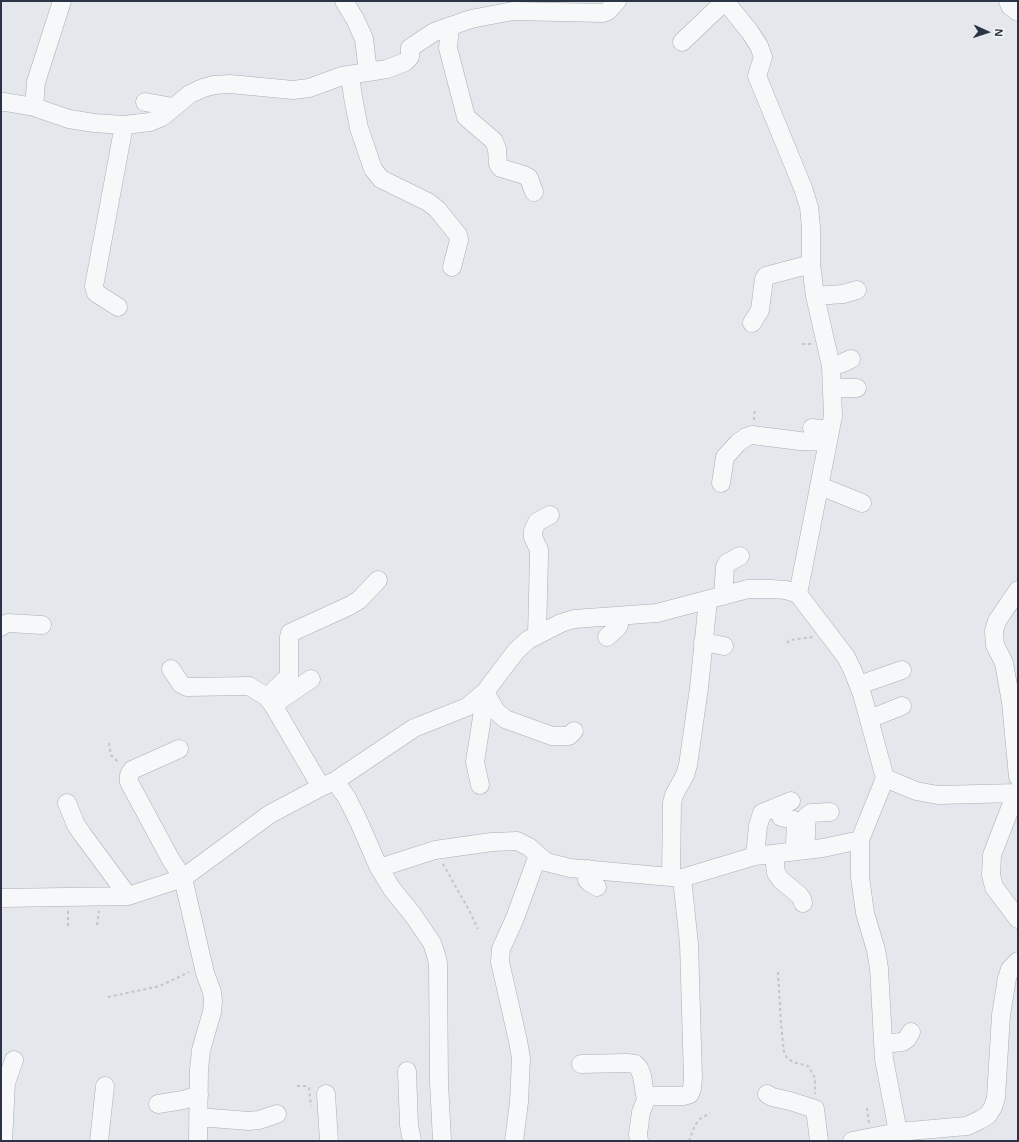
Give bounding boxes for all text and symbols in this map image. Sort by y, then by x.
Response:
north arrow [967,12,1007,52]
text: N [993,28,1005,37]

